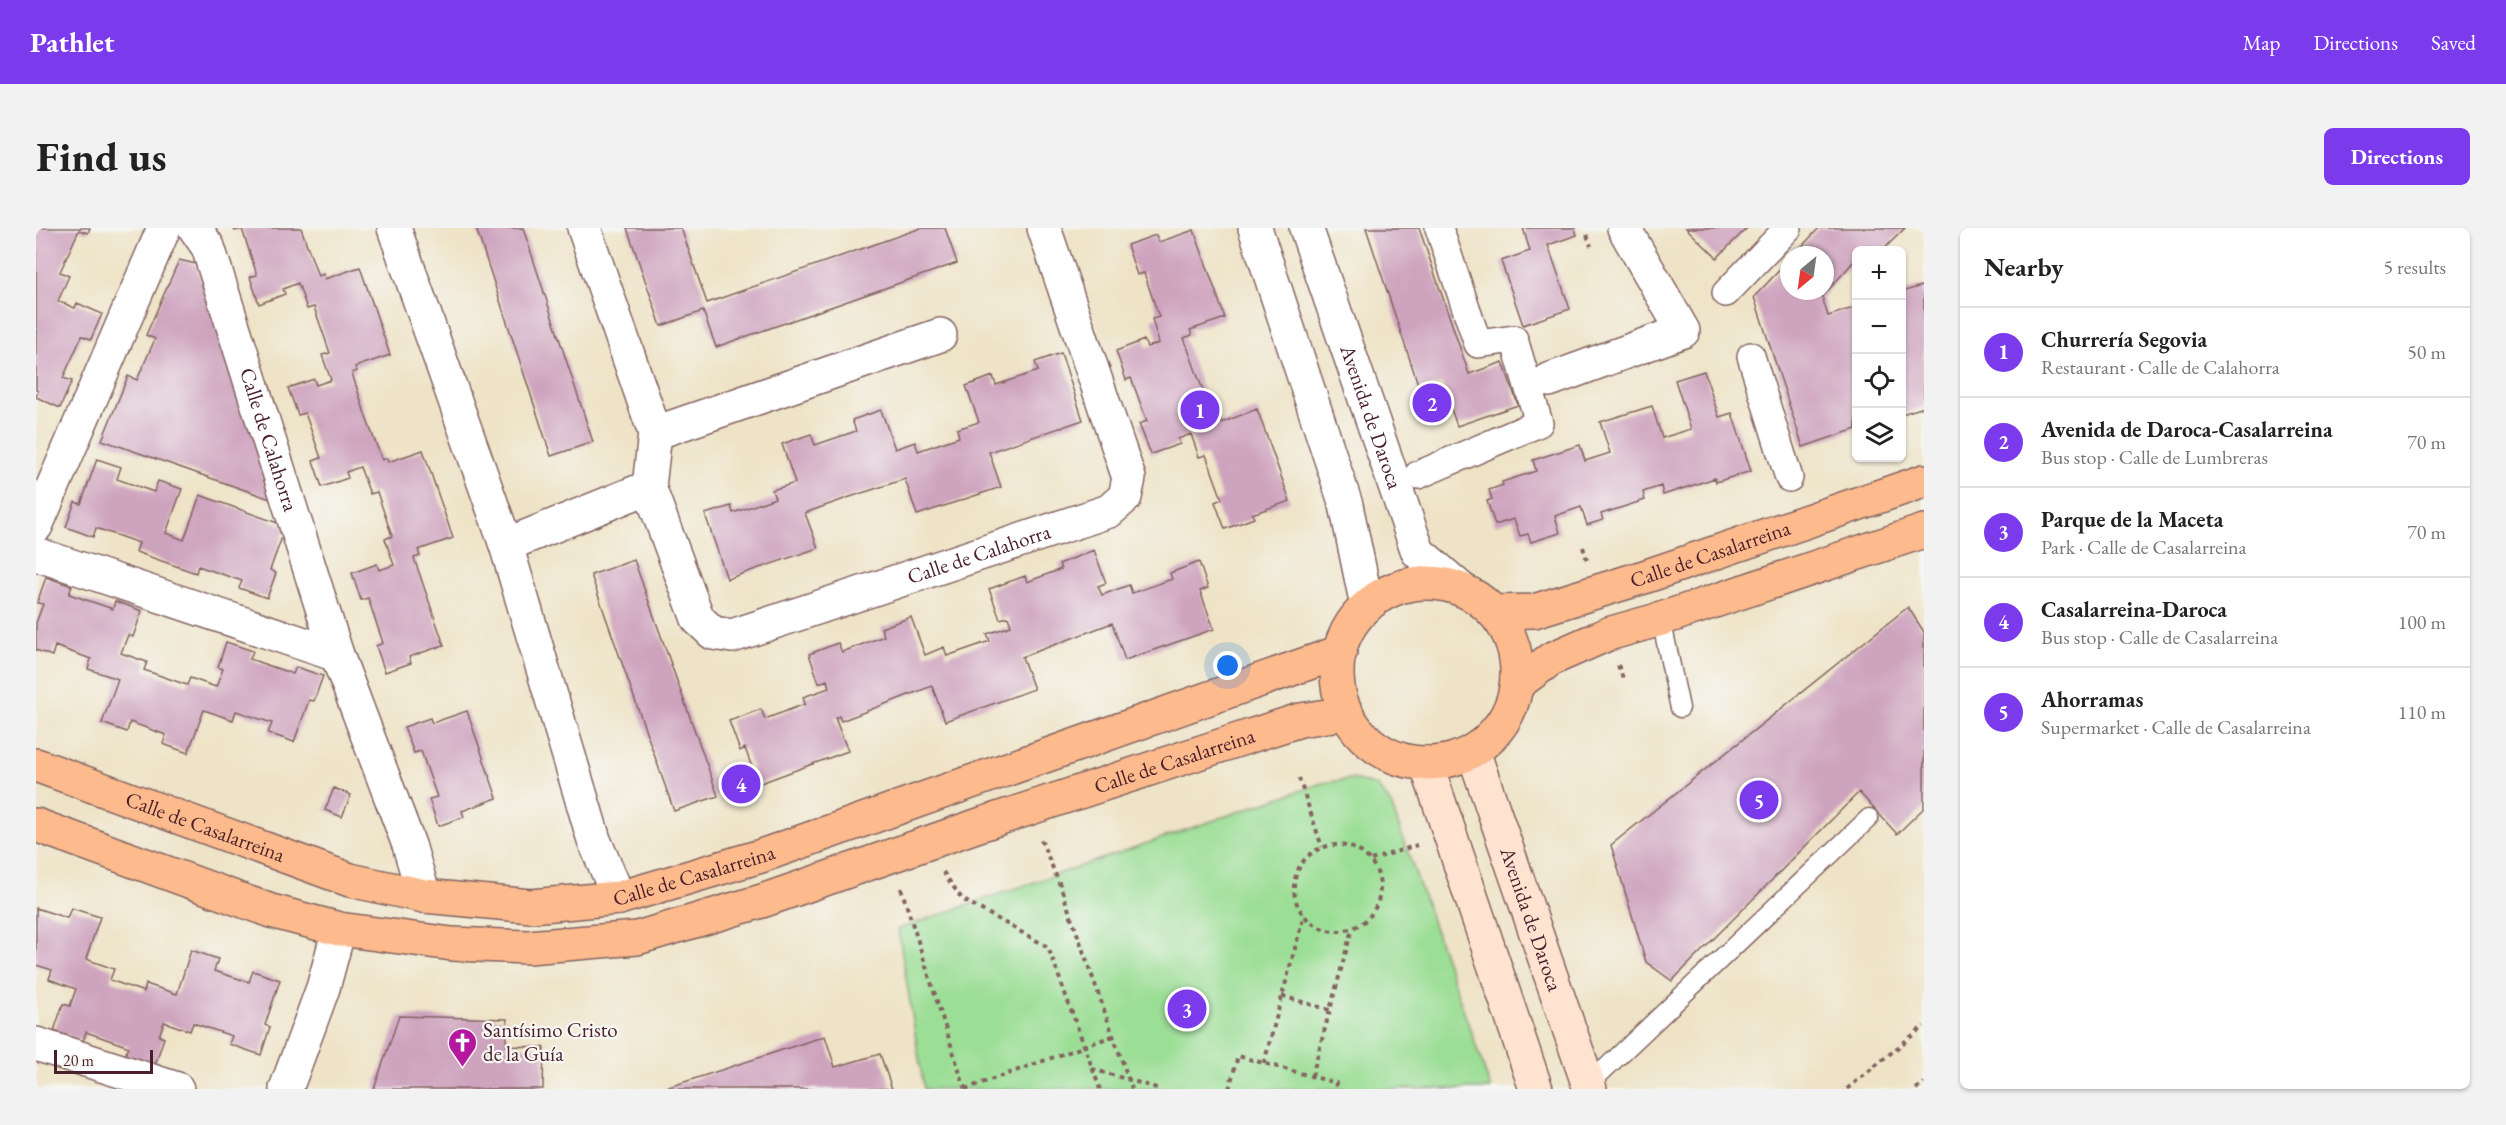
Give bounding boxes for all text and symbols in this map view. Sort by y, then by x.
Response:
text: Pathlet [30,24,114,60]
text: Map [2243,29,2280,56]
text: Directions [2313,29,2398,56]
text: Saved [2431,29,2476,56]
button: Directions [2324,128,2470,185]
text: Find us [36,129,167,184]
north arrow [1780,246,1834,300]
map controls [1852,246,1906,462]
button: + [1852,246,1906,300]
text: Nearby [1984,250,2064,284]
text: 5 results [2383,254,2446,280]
button: − [1852,300,1906,354]
text: Churrería Segovia [2041,325,2207,354]
text: 1 [1998,339,2009,365]
text: 50 m [2407,339,2446,365]
street label: Avenida de Daroca [1334,340,1409,493]
button: locate [1852,354,1906,408]
text: Restaurant · Calle de Calahorra [2041,354,2280,380]
street label: Calle de Calahorra [234,364,305,515]
pin: 2 [1412,380,1452,426]
pin: 1 [1180,388,1220,432]
button: layers [1852,408,1906,462]
text: Avenida de Daroca-Casalarreina [2041,415,2333,444]
text: 2 [1998,429,2009,455]
text: 70 m [2407,429,2446,455]
text: Bus stop · Calle de Lumbreras [2041,444,2268,470]
text: Parque de la Maceta [2041,505,2223,534]
street label: Calle de Casalarreina [1627,514,1794,594]
street label: Calle de Calahorra [904,517,1054,590]
text: 3 [1998,519,2009,545]
text: 70 m [2407,519,2446,545]
text: Park · Calle de Casalarreina [2041,534,2247,560]
text: Casalarreina-Daroca [2041,595,2227,624]
text: 4 [1998,609,2009,635]
text: 100 m [2398,609,2446,635]
text: Bus stop · Calle de Casalarreina [2041,624,2278,650]
your location [1213,651,1242,680]
text: Ahorramas [2041,685,2143,714]
text: 5 [1998,699,2009,725]
text: 110 m [2398,699,2446,725]
text: Supermarket · Calle de Casalarreina [2041,714,2311,740]
street label: Calle de Casalarreina [1090,721,1259,799]
pin: 4 [722,762,760,806]
pin: 5 [1740,778,1778,822]
street label: Calle de Casalarreina [122,785,289,868]
street label: Calle de Casalarreina [609,838,779,912]
street label: Avenida de Daroca [1494,842,1569,995]
pin: 3 [1168,986,1206,1032]
place label: Santísimo Cristo de la Guía [483,1016,618,1067]
church icon: Santísimo Cristo de la Guía [446,1026,478,1068]
scale bar [54,1047,153,1074]
text: 20 m [63,1050,94,1071]

